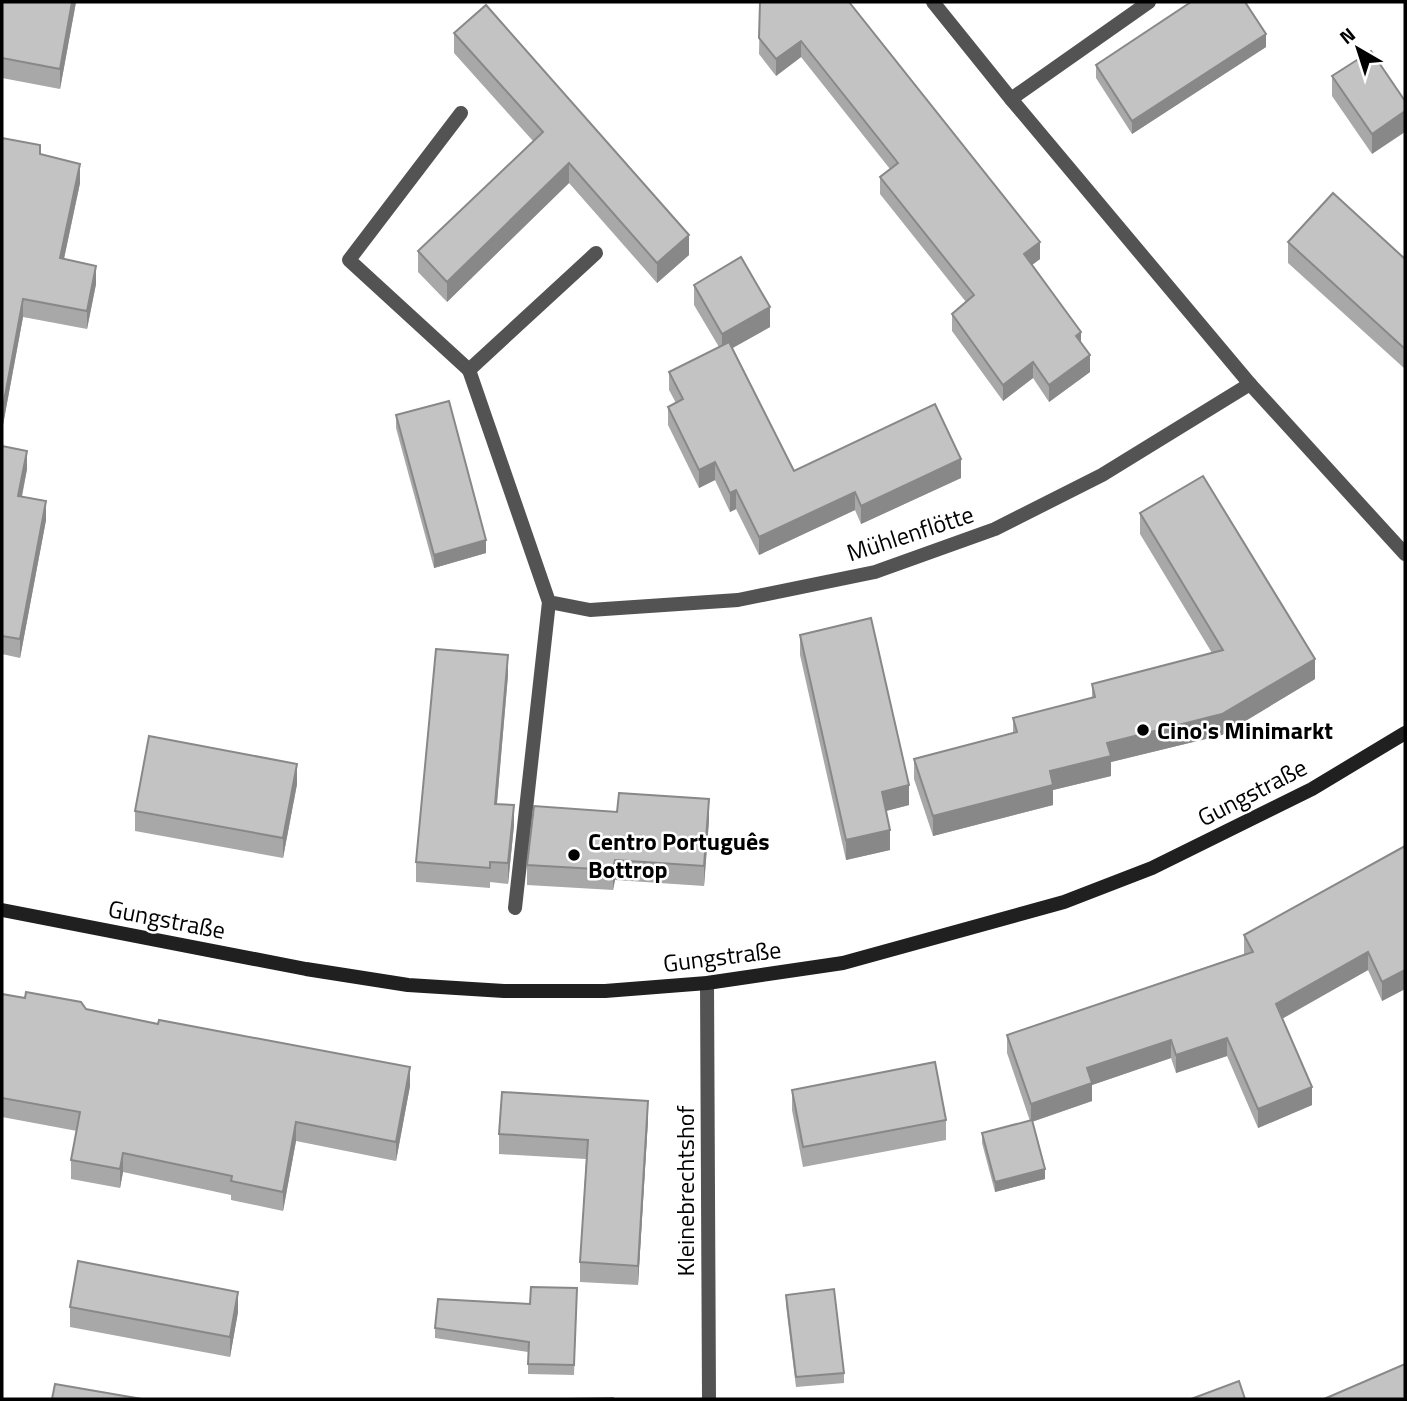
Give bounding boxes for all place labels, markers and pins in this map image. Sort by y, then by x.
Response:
place label: Cino's Minimarkt [1157,712,1333,748]
marker: Cino's Minimarkt [1135,722,1151,738]
place label: Centro Português Bottrop [588,823,770,887]
marker: Centro Português Bottrop [566,847,582,863]

